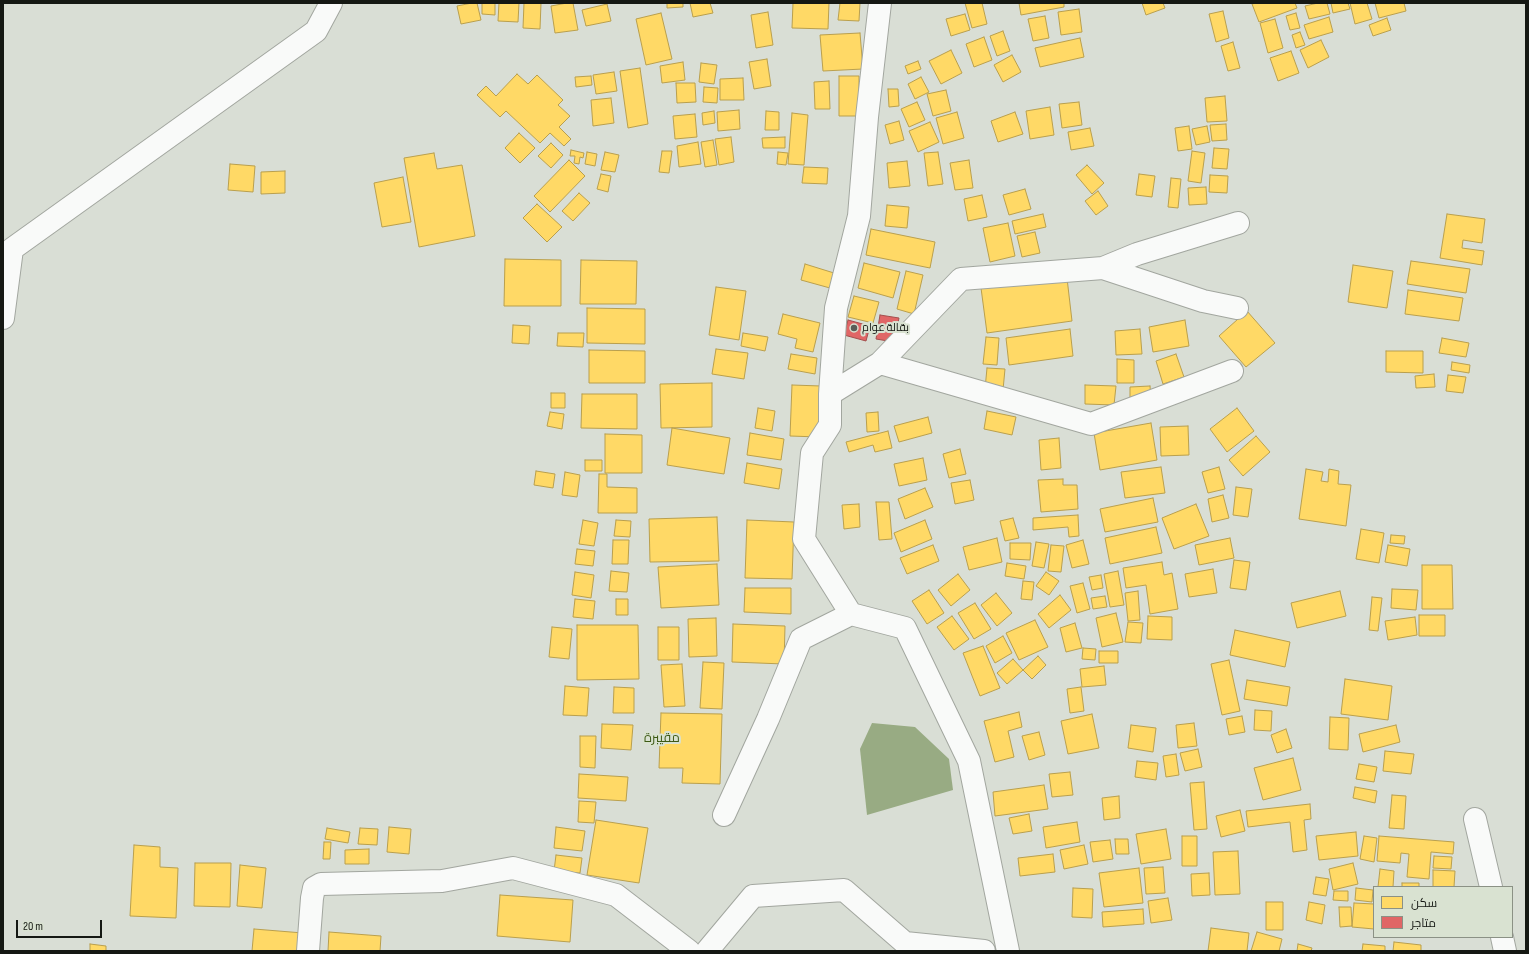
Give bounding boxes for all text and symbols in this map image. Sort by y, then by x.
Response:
place label: بقالة عوام [862,321,909,335]
marker: بقالة عوام [849,323,859,333]
district label: مقيبرة [644,731,680,747]
legend [1373,886,1513,938]
text: سكن [1411,896,1437,911]
scale bar [18,912,104,938]
text: متاجر [1411,916,1436,931]
text: 20 m [23,919,43,934]

